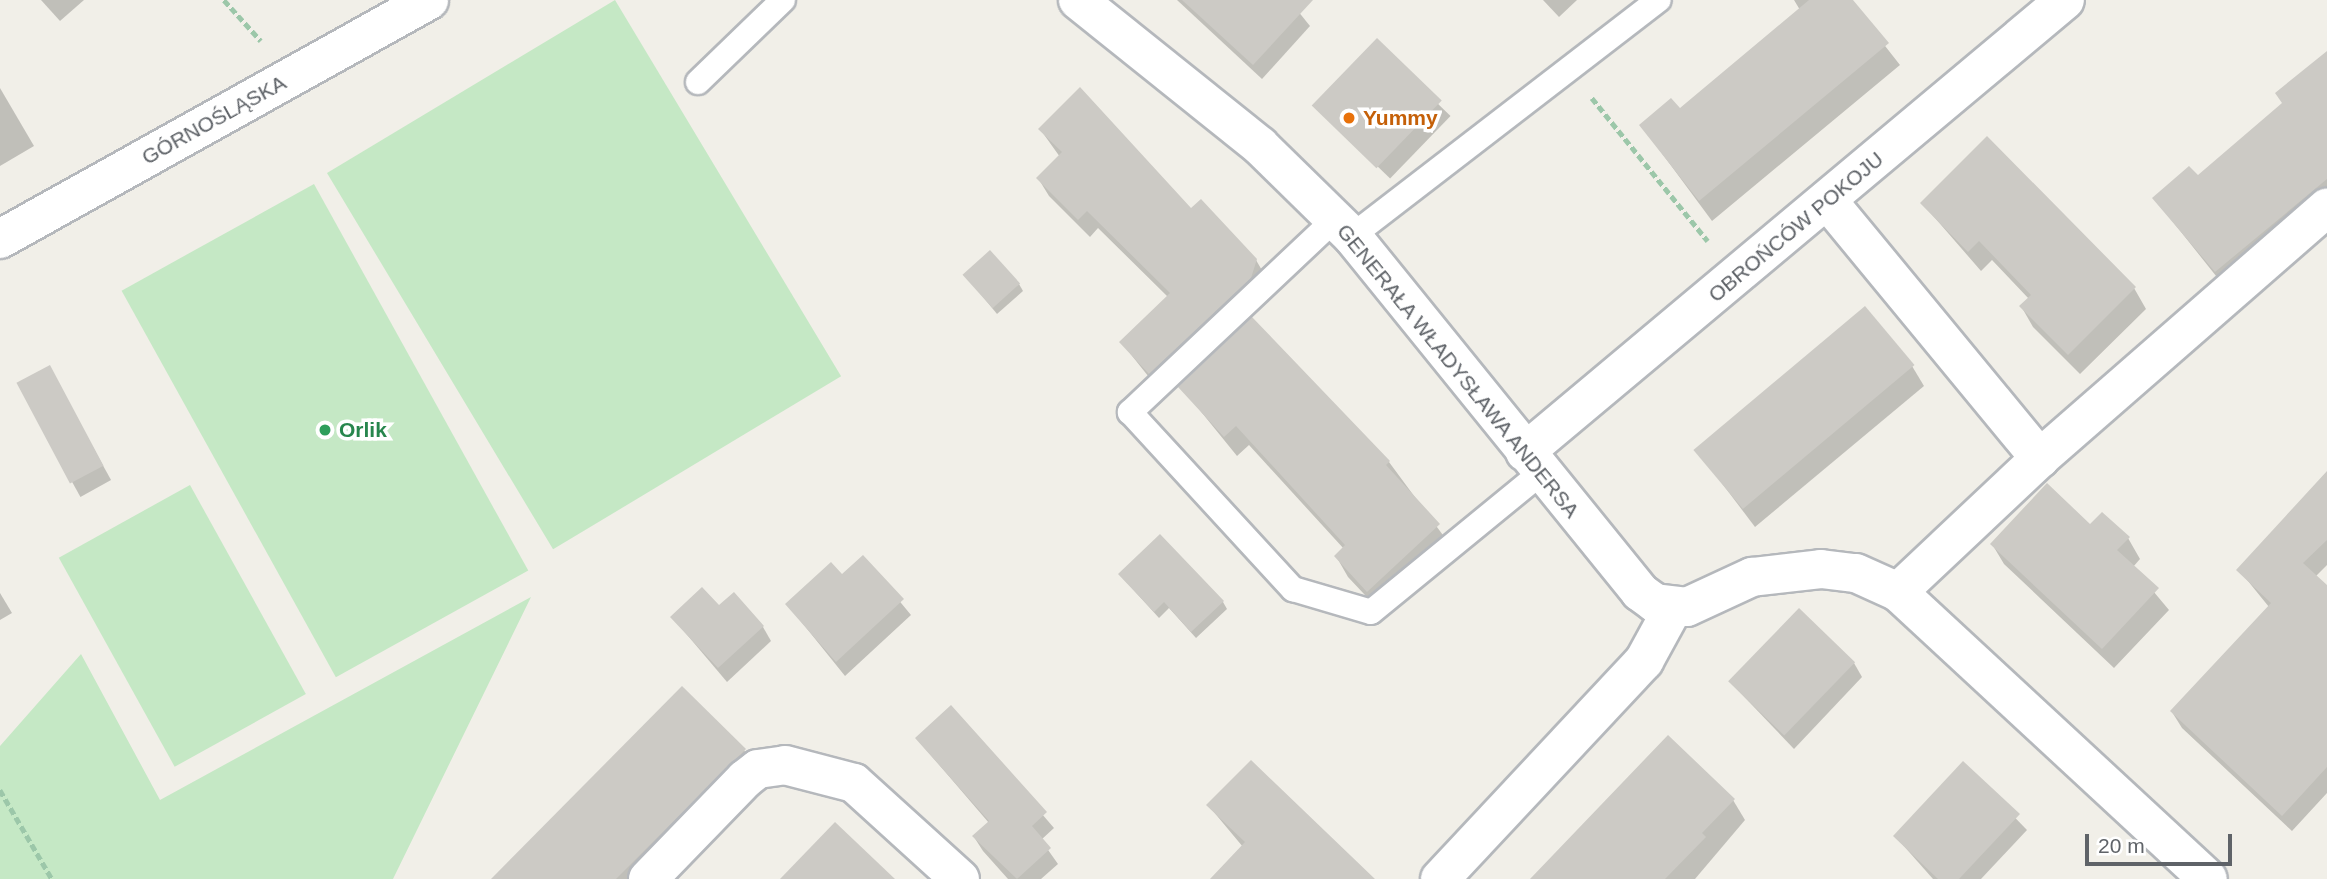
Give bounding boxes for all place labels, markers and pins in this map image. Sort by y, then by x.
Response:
place label: Yummy [1363,105,1438,131]
marker: Yummy [1341,110,1357,126]
place label: Orlik [339,417,387,443]
marker: Orlik [317,422,333,438]

